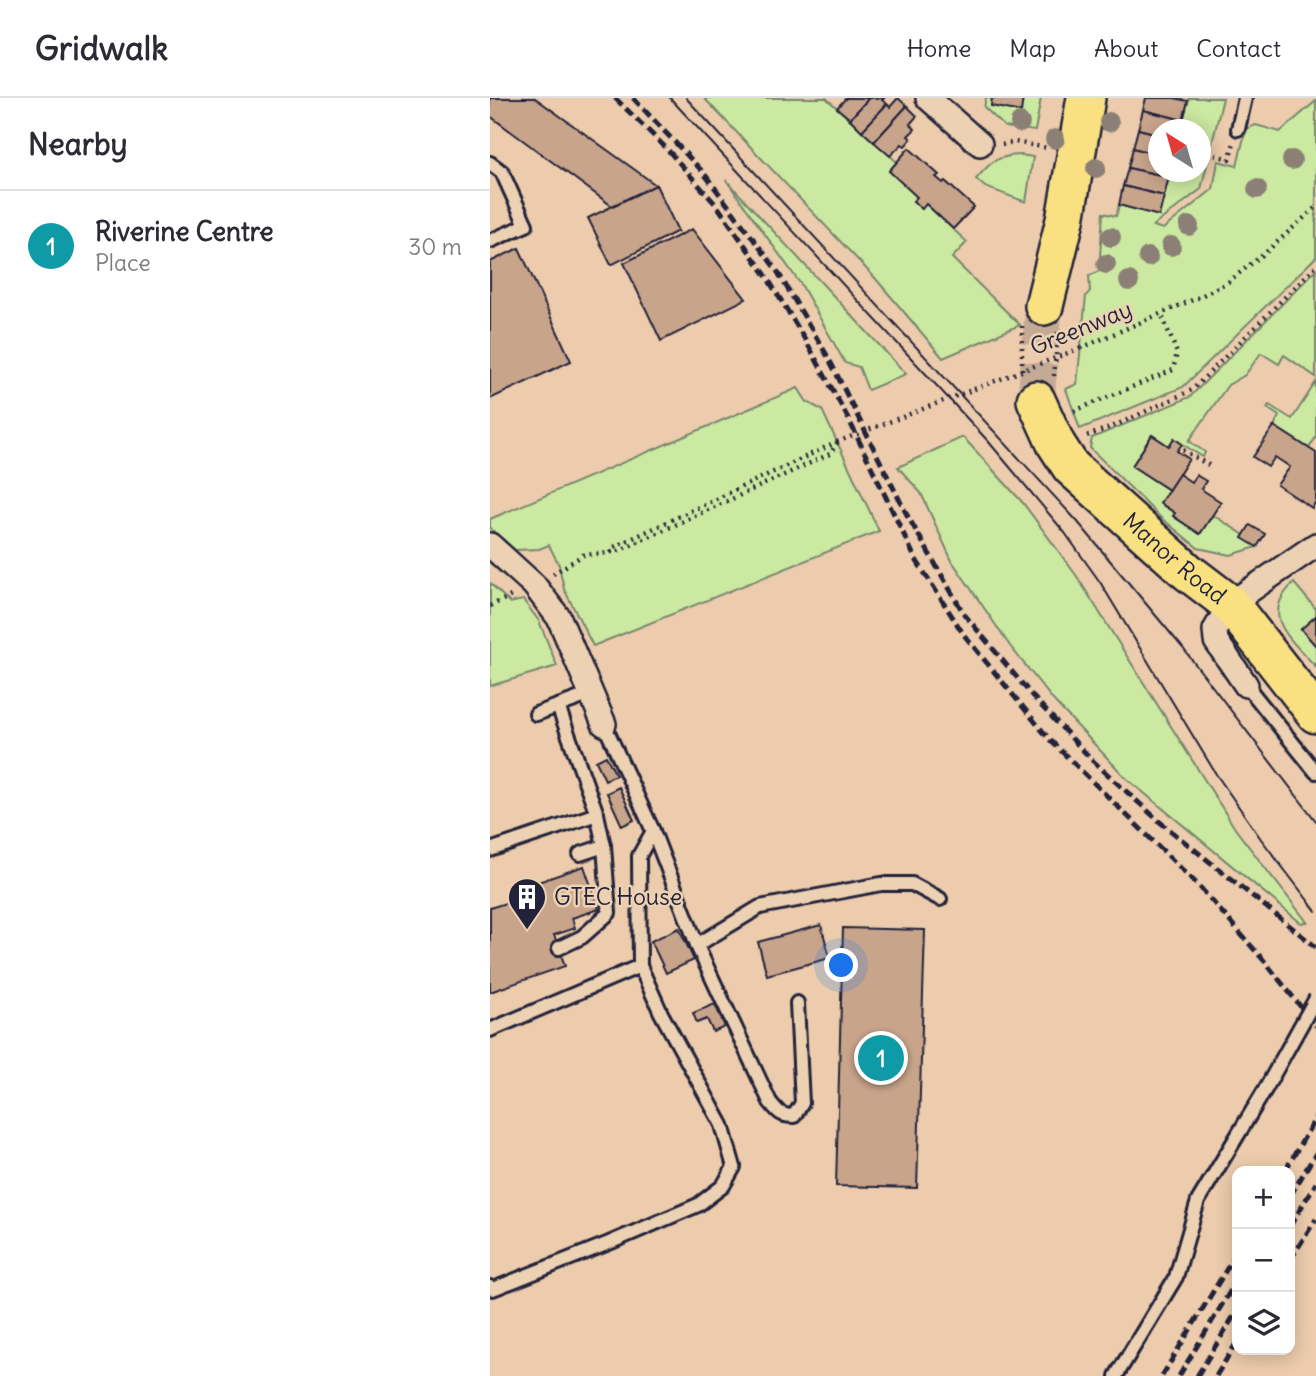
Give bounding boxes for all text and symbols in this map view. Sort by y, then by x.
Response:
text: Gridwalk [35,27,168,69]
text: Home [907,33,971,63]
text: Map [1009,33,1056,63]
text: About [1094,33,1158,63]
text: Contact [1196,33,1281,63]
north arrow [1148,119,1211,182]
text: Nearby [28,125,128,163]
text: Riverine Centre [95,215,274,248]
text: 1 [46,232,56,261]
text: 30 m [408,232,462,261]
text: Place [95,248,151,277]
street label: Greenway [1026,294,1136,361]
street label: Manor Road [1117,506,1232,610]
building icon: GTEC House [506,876,548,931]
place label: GTEC House [554,882,682,911]
your location [824,948,858,982]
pin: 1 [858,1032,904,1084]
map controls [1232,1166,1295,1355]
button: + [1232,1166,1295,1229]
button: − [1232,1229,1295,1292]
button: layers [1232,1292,1295,1355]

